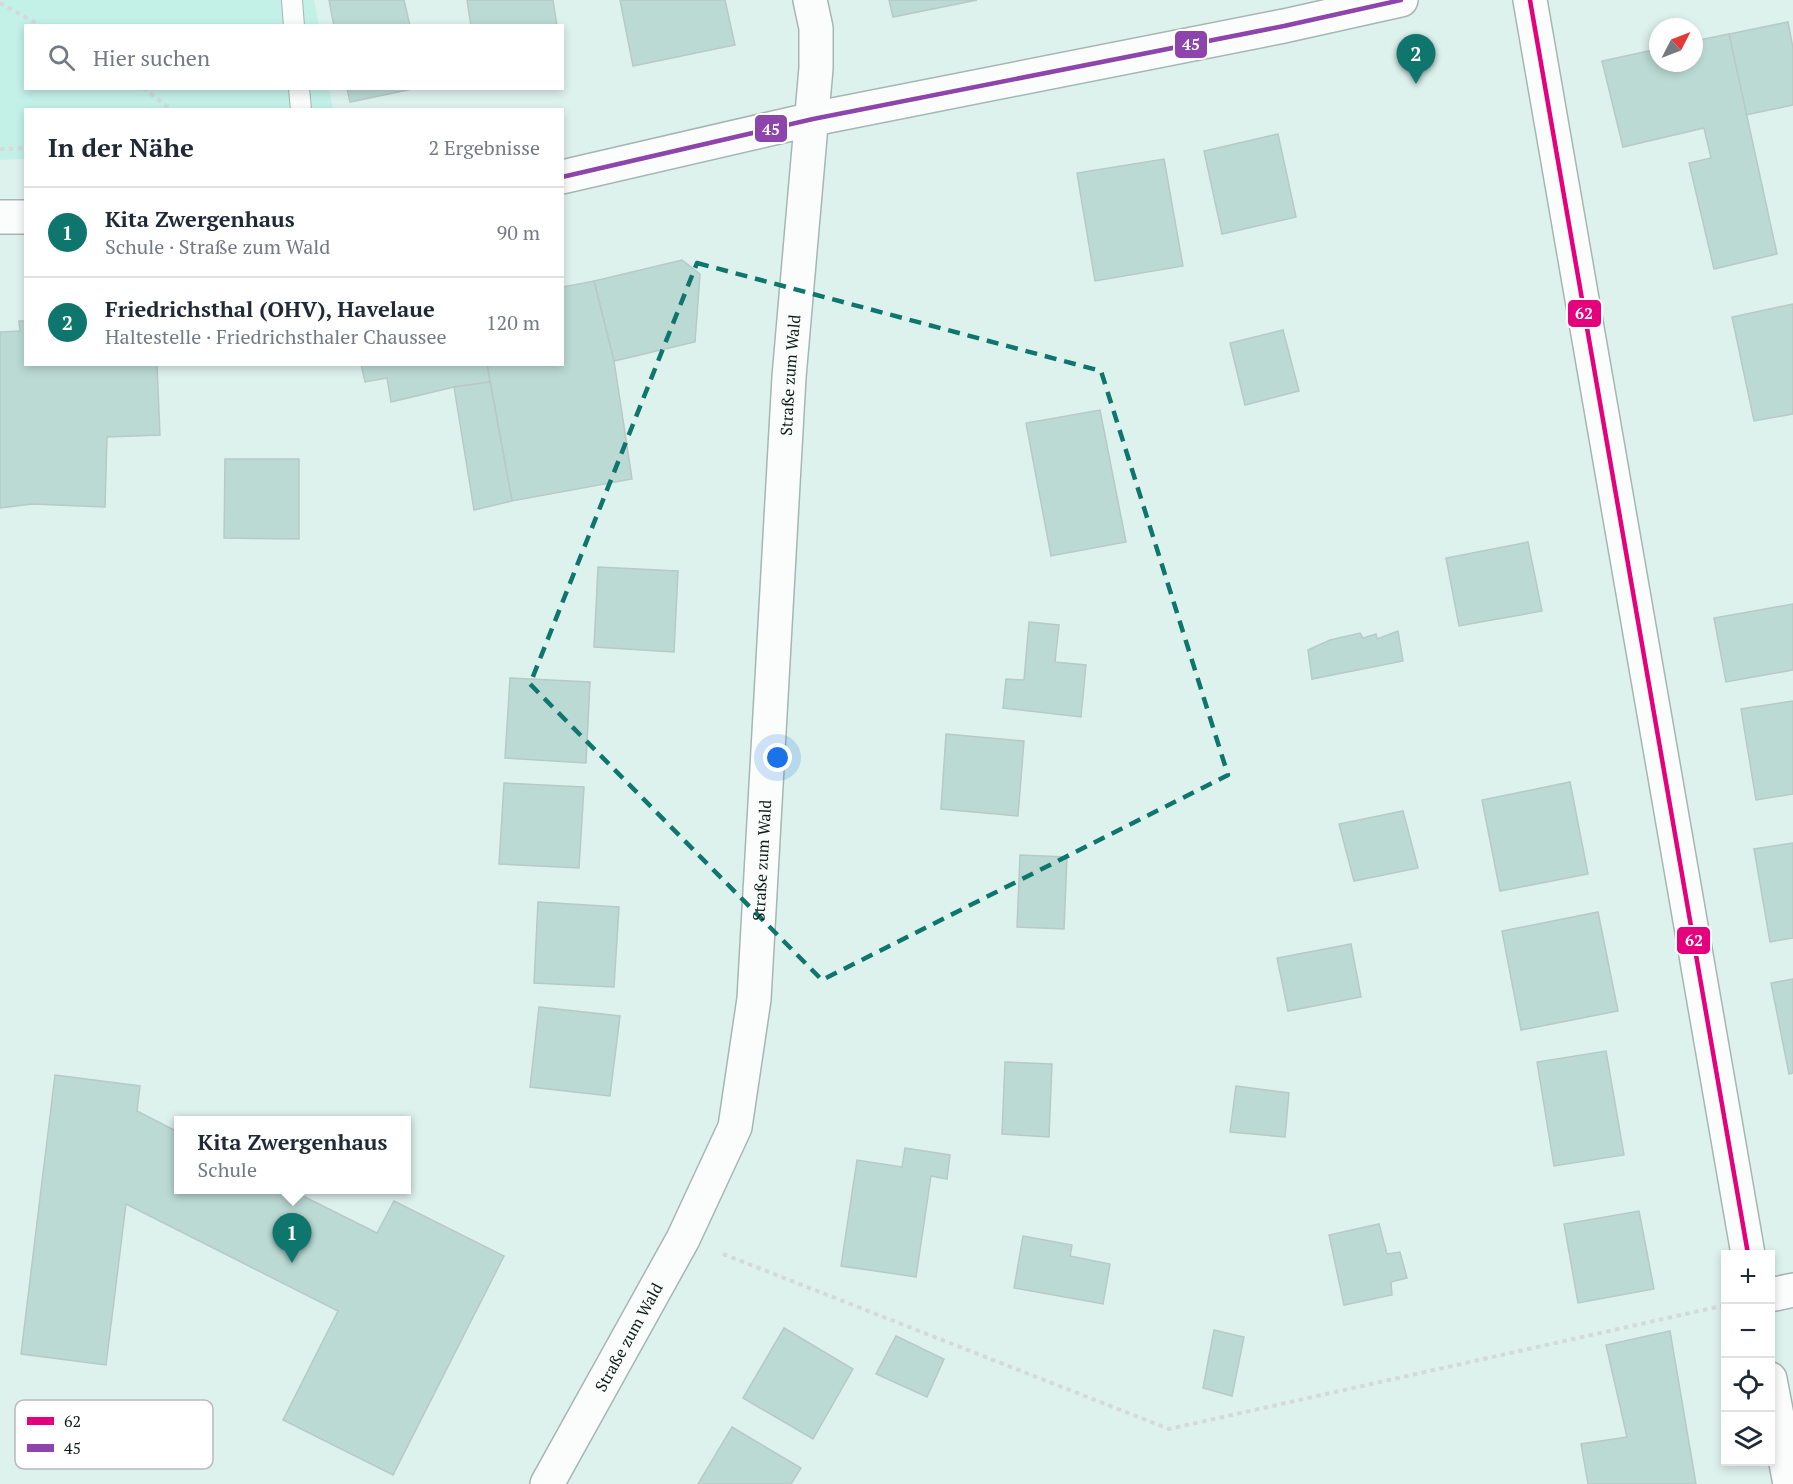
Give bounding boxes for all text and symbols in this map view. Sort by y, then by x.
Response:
north arrow [1649,18,1703,72]
search box [24,24,564,90]
line badge: 45 [1174,30,1208,59]
text: 45 [1182,33,1200,55]
pin: 2 [1396,34,1436,84]
icon: search [45,41,78,74]
text: Hier suchen [93,43,210,72]
line badge: 45 [754,114,788,143]
text: 45 [762,118,780,140]
text: In der Nähe [48,130,194,164]
text: 2 Ergebnisse [428,134,540,161]
text: Kita Zwergenhaus [105,204,295,233]
text: 1 [62,219,73,246]
text: 90 m [497,219,540,246]
text: Schule · Straße zum Wald [105,233,330,260]
text: Friedrichsthal (OHV), Havelaue [105,294,435,323]
line badge: 62 [1567,299,1602,328]
text: 62 [1575,302,1593,324]
text: 2 [62,309,73,336]
text: 120 m [486,309,540,336]
street label: Straße zum Wald [775,314,805,436]
text: Haltestelle · Friedrichsthaler Chaussee [105,323,447,350]
your location [763,743,792,772]
street label: Straße zum Wald [747,799,776,922]
line badge: 62 [1676,926,1711,955]
text: 62 [1685,929,1703,951]
popup [174,1116,411,1194]
text: Kita Zwergenhaus [198,1127,387,1156]
text: Schule [198,1156,257,1183]
pin: 1 [272,1214,312,1263]
map controls [1721,1250,1775,1466]
button: + [1721,1250,1775,1304]
street label: Straße zum Wald [589,1279,668,1396]
button: − [1721,1304,1775,1358]
button: locate [1721,1358,1775,1412]
legend [15,1400,213,1469]
text: 62 [64,1410,81,1432]
button: layers [1721,1412,1775,1466]
text: 45 [64,1437,81,1459]

